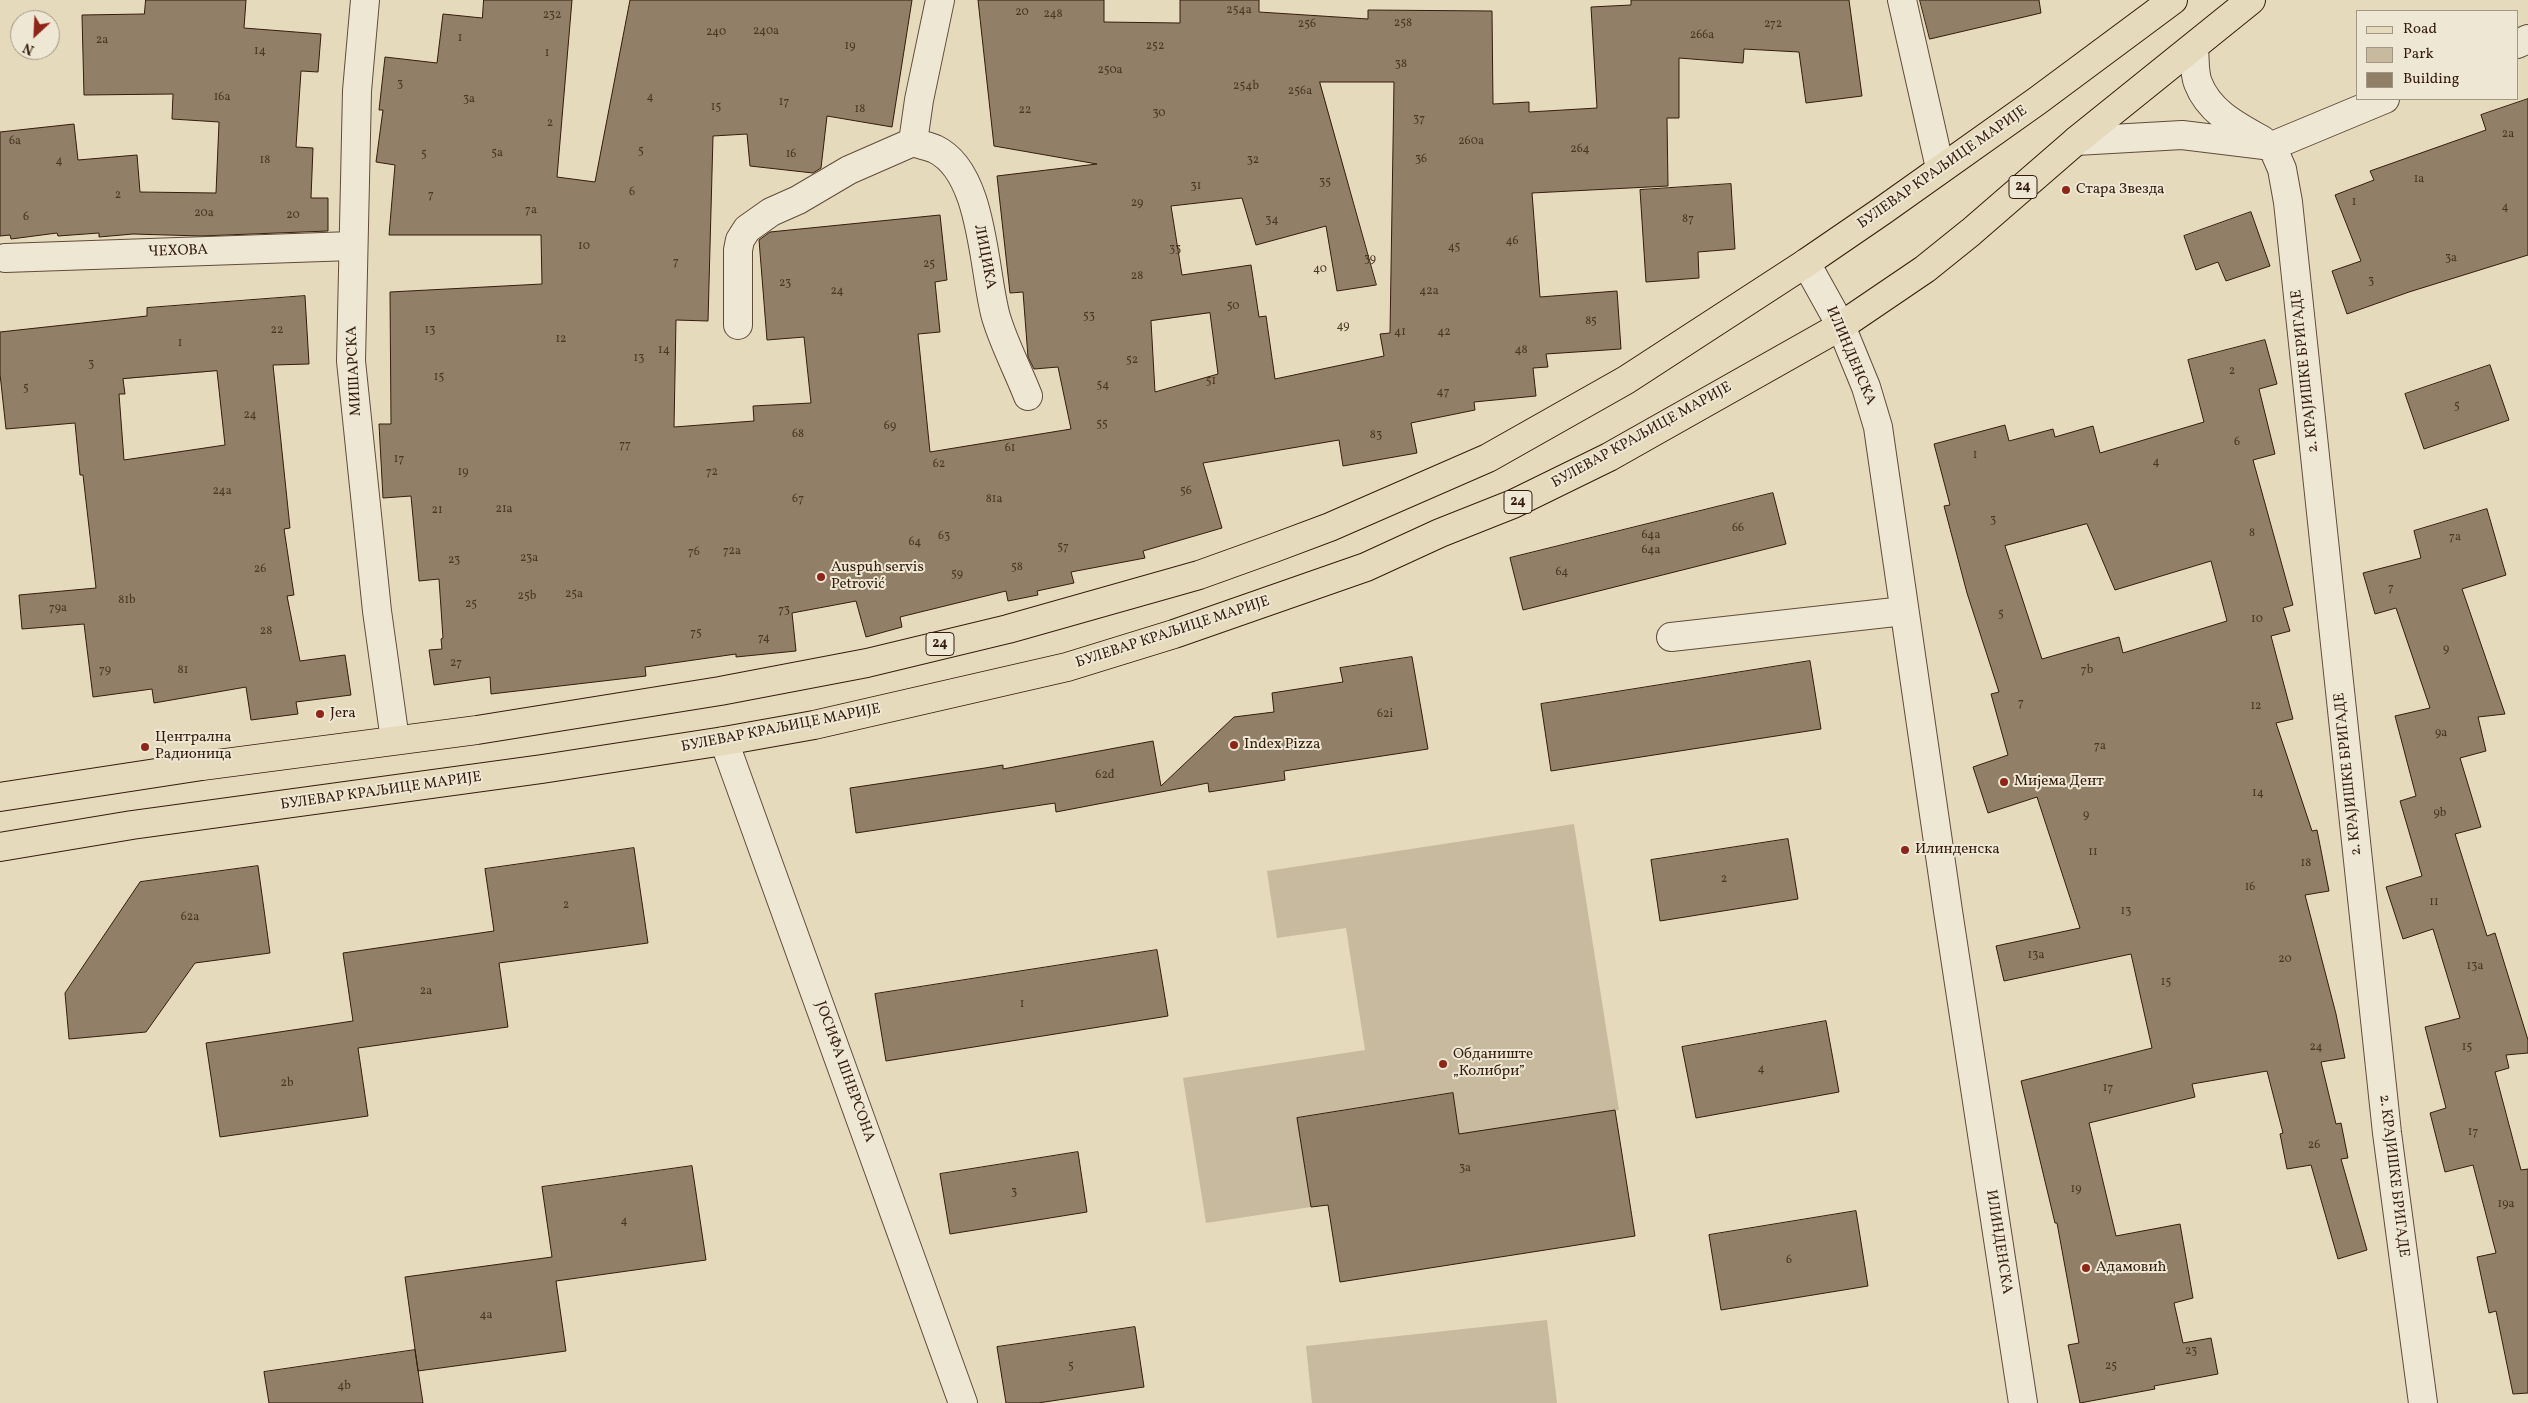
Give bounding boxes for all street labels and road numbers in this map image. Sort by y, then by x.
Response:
street label: БУЛЕВАР КРАЉИЦЕ МАРИЈЕ [1855,102,2031,234]
road number: 24 [2009,176,2037,198]
street label: ЛИЦИКА [969,223,999,291]
street label: ЧЕХОВА [148,242,208,262]
street label: 2. КРАЈИШКЕ БРИГАДЕ [2288,289,2324,453]
street label: ИЛИНДЕНСКА [1821,304,1879,408]
street label: МИШАРСКА [344,325,366,417]
street label: БУЛЕВАР КРАЉИЦЕ МАРИЈЕ [1549,379,1735,493]
road number: 24 [1504,491,1532,514]
street label: БУЛЕВАР КРАЉИЦЕ МАРИЈЕ [1074,593,1272,673]
road number: 24 [926,633,954,656]
street label: 2. КРАЈИШКЕ БРИГАДЕ [2331,692,2367,856]
street label: БУЛЕВАР КРАЉИЦЕ МАРИЈЕ [680,701,882,757]
street label: БУЛЕВАР КРАЉИЦЕ МАРИЈЕ [279,769,483,815]
street label: ЈОСИФА ШНЕРСОНА [810,999,878,1145]
street label: 2. КРАЈИШКЕ БРИГАДЕ [2374,1094,2412,1258]
street label: ИЛИНДЕНСКА [1981,1188,2015,1296]

